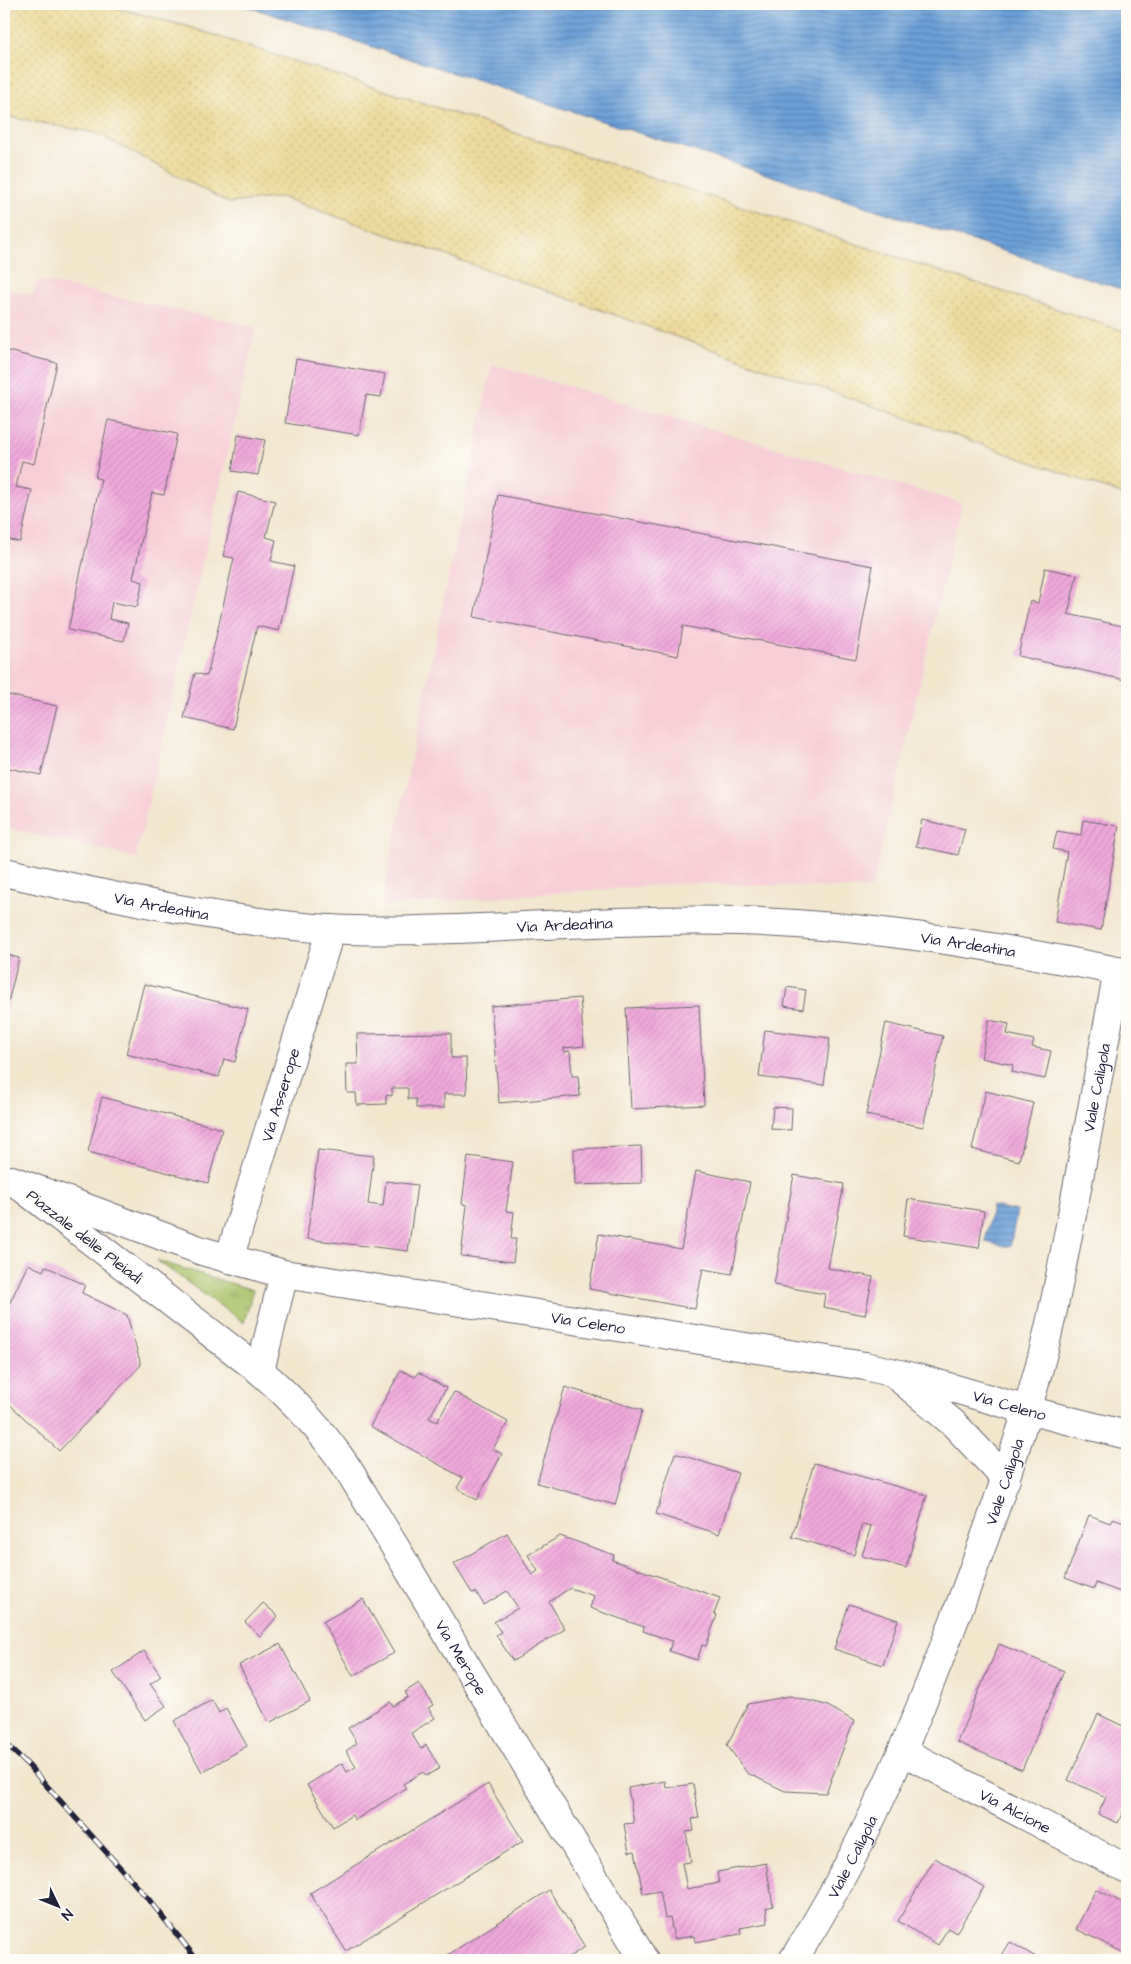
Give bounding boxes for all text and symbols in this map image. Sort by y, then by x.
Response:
street label: Via Ardeatina [112,887,210,926]
street label: Via Ardeatina [516,912,613,938]
street label: Via Ardeatina [919,927,1017,963]
street label: Viale Caligola [1078,1041,1116,1134]
street label: Via Asserope [256,1045,306,1145]
street label: Piazzale delle Pleiadi [22,1184,147,1289]
street label: Via Celeno [549,1306,627,1340]
street label: Via Celeno [970,1385,1048,1426]
street label: Viale Caligola [980,1436,1030,1529]
street label: Via Merope [429,1616,492,1700]
street label: Via Alcione [975,1783,1055,1839]
street label: Viale Caligola [822,1812,883,1903]
north arrow [32,1882,82,1932]
text: N [56,1904,77,1924]

